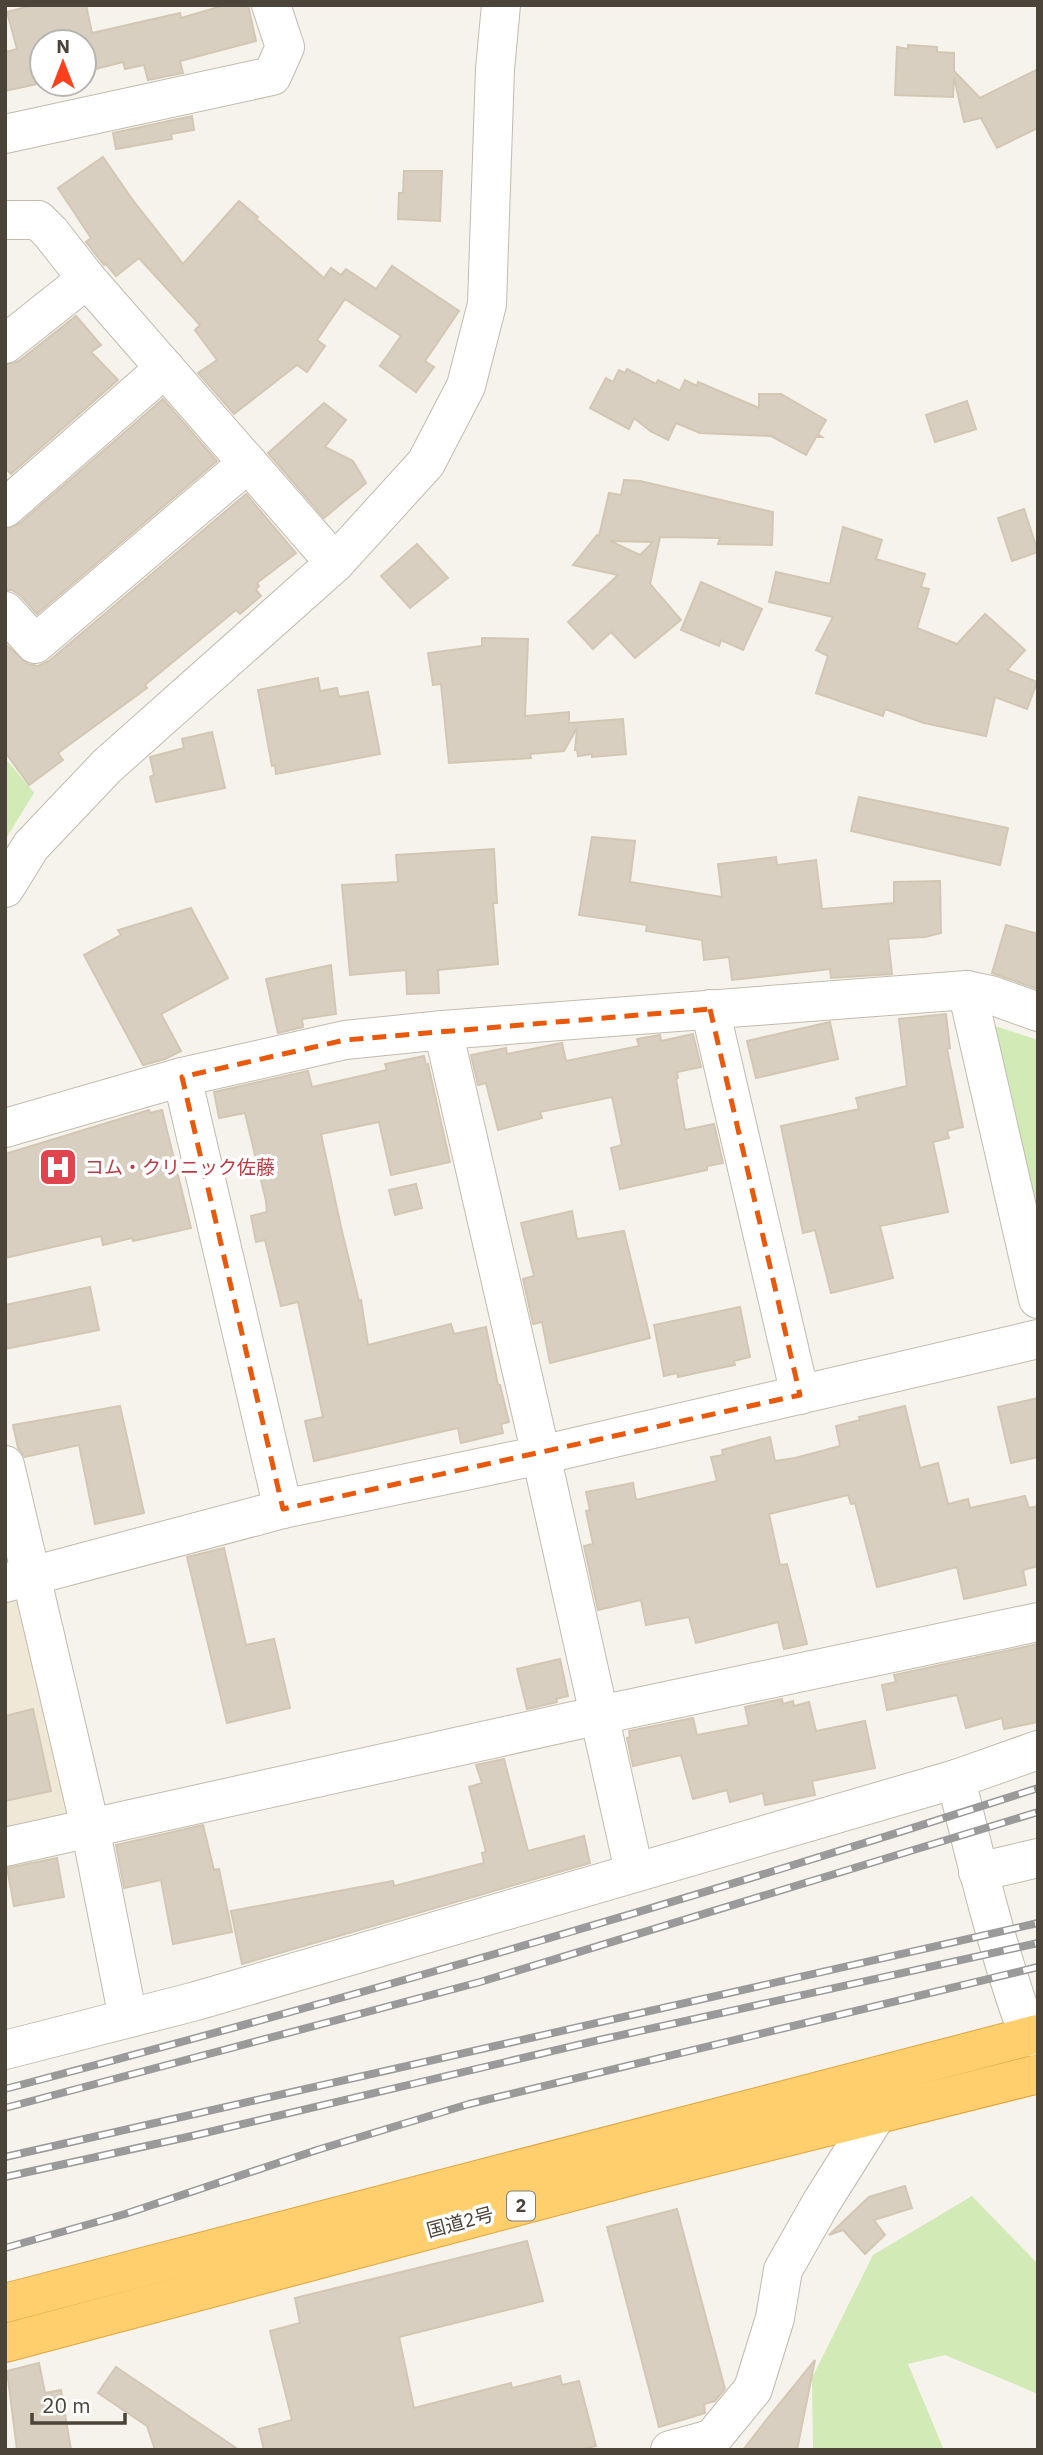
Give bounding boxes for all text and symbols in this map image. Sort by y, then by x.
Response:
north arrow [28,28,98,98]
text: N [56,34,70,58]
hospital icon: コム・クリニック佐藤 [37,1146,79,1188]
place label: コム・クリニック佐藤 [85,1155,275,1179]
road number: 2 [507,2192,535,2220]
street label: 国道2号 [424,2202,496,2242]
scale bar [32,2382,124,2426]
text: 20 m [42,2391,91,2419]

